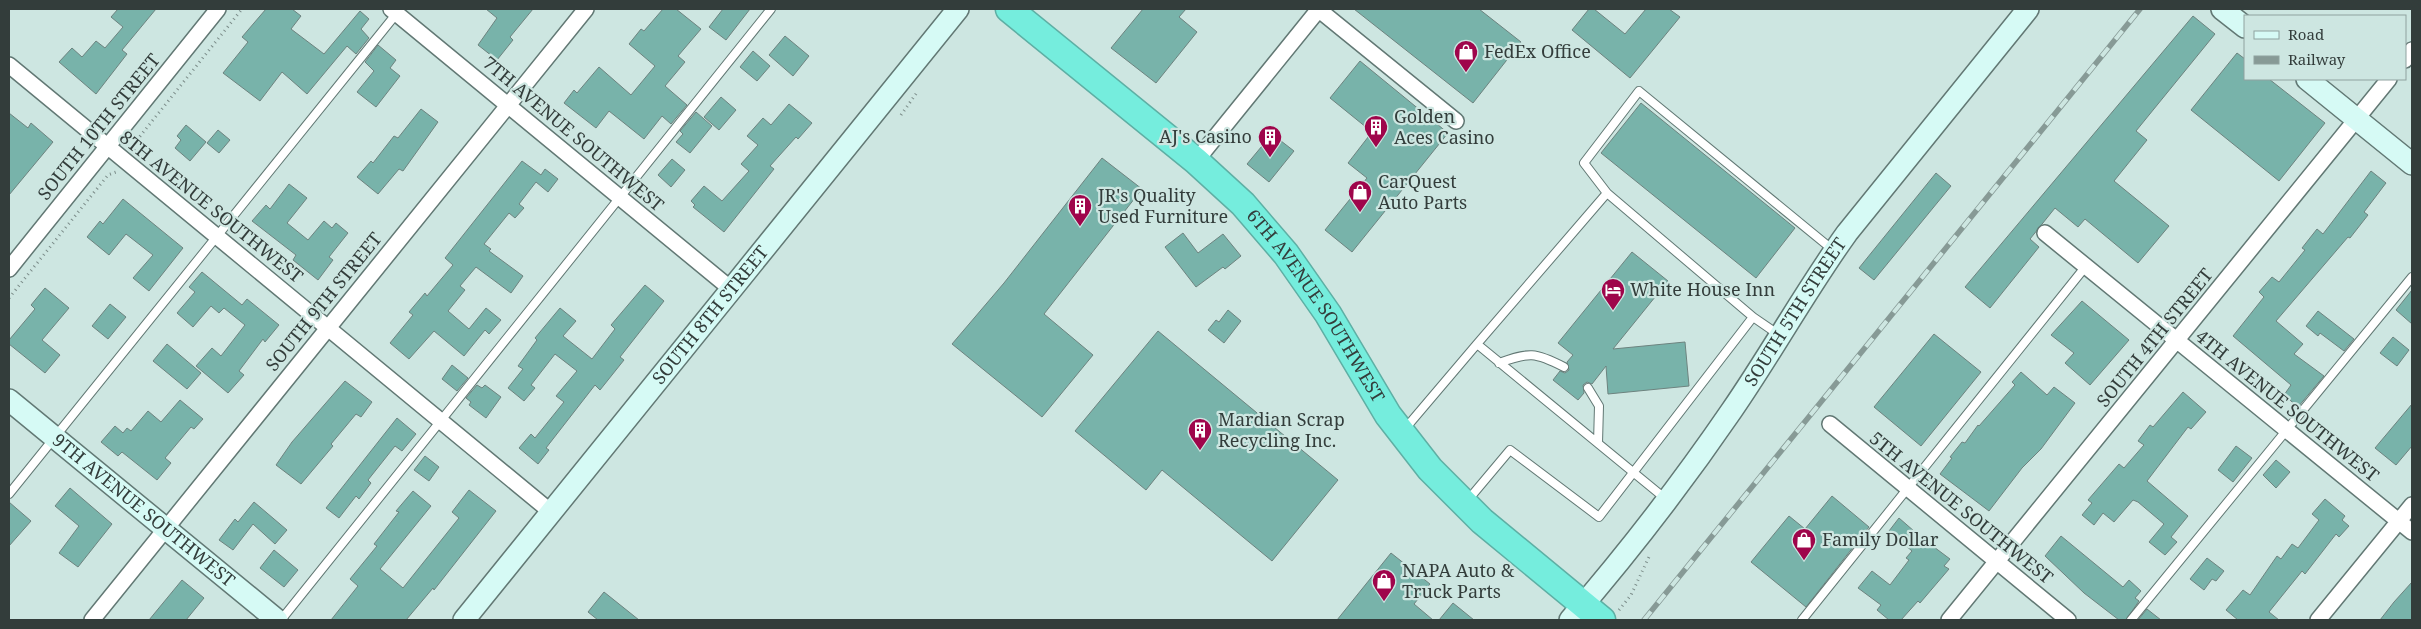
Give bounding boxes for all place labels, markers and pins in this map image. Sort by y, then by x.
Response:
shop icon: FedEx Office [1453,39,1479,73]
place label: FedEx Office [1484,39,1591,63]
place label: Golden Aces Casino [1394,104,1495,149]
building icon: Golden Aces Casino [1363,114,1389,148]
place label: AJ's Casino [1159,124,1252,148]
building icon: AJ's Casino [1257,124,1283,158]
place label: CarQuest Auto Parts [1378,169,1467,214]
shop icon: CarQuest Auto Parts [1347,179,1373,213]
place label: JR's Quality Used Furniture [1097,183,1228,228]
building icon: JR's Quality Used Furniture [1067,193,1093,227]
hotel icon: White House Inn [1600,277,1626,311]
place label: White House Inn [1630,277,1775,301]
place label: Mardian Scrap Recycling Inc. [1218,407,1345,452]
building icon: Mardian Scrap Recycling Inc. [1187,417,1213,451]
shop icon: Family Dollar [1791,527,1817,561]
place label: Family Dollar [1822,527,1939,551]
place label: NAPA Auto & Truck Parts [1402,558,1515,603]
shop icon: NAPA Auto & Truck Parts [1371,568,1397,602]

